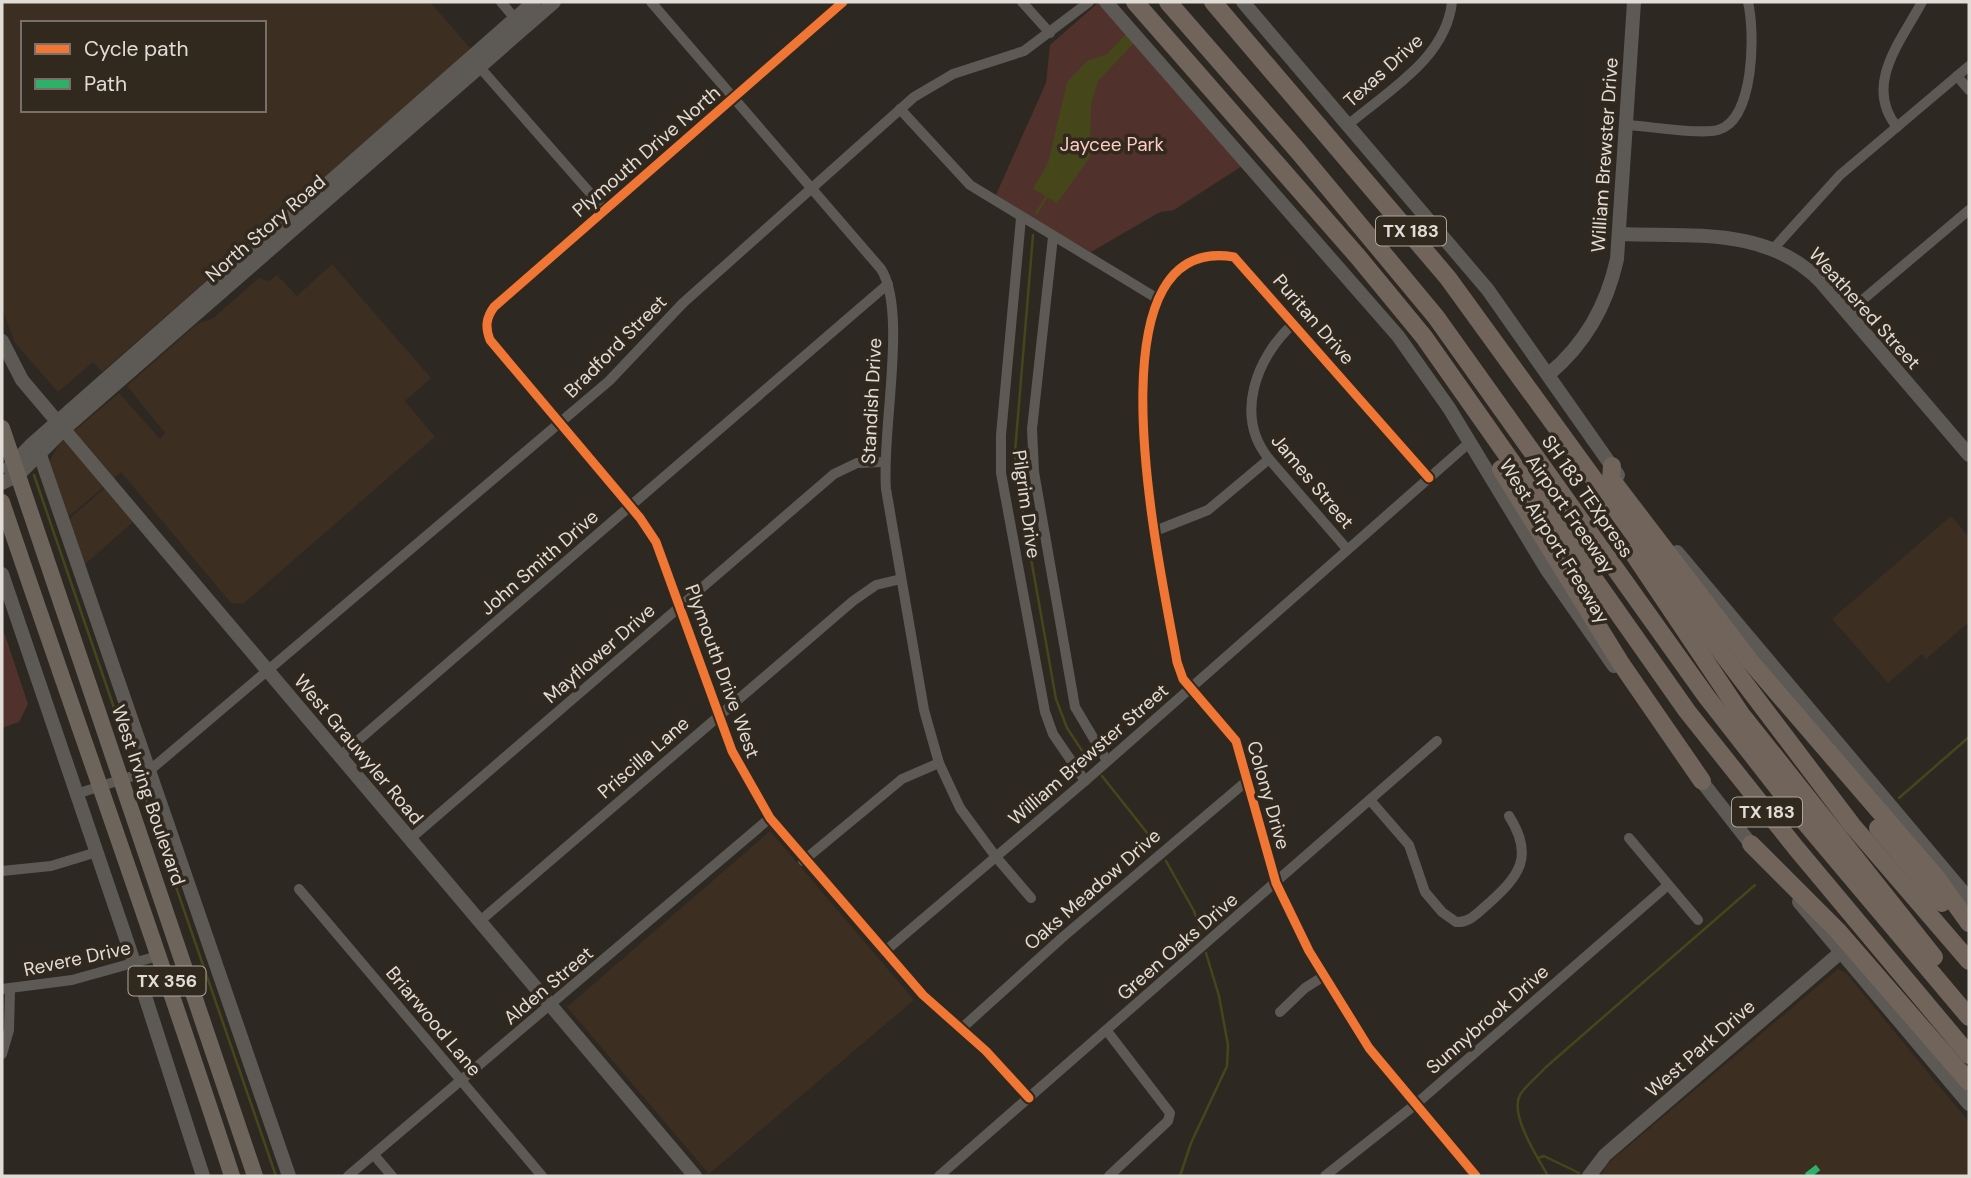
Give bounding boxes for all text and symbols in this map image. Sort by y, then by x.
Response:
legend [21,21,266,112]
street label: Texas Drive [1338,28,1428,113]
text: Cycle path [84,35,189,63]
street label: William Brewster Drive [1585,57,1624,253]
text: Path [84,70,127,98]
street label: Plymouth Drive North [567,80,726,223]
park label: Jaycee Park [1060,132,1165,157]
street label: North Story Road [200,169,331,287]
road number: TX 183 [1376,216,1446,246]
street label: Weathered Street [1803,242,1926,375]
street label: Puritan Drive [1267,269,1360,370]
street label: Bradford Street [559,290,672,403]
street label: Standish Drive [856,337,887,465]
street label: James Street [1266,429,1359,534]
street label: SH 183 TEXpress [1536,430,1639,562]
street label: Pilgrim Drive [1007,448,1046,560]
street label: Airport Freeway [1520,450,1621,579]
street label: West Airport Freeway [1494,454,1616,629]
street label: John Smith Drive [475,504,604,621]
street label: Plymouth Drive West [679,581,766,762]
street label: Mayflower Drive [538,598,660,709]
street label: West Grauwyler Road [288,669,429,830]
street label: William Brewster Street [1003,678,1174,831]
street label: West Irving Boulevard [106,702,191,889]
street label: Priscilla Lane [592,711,694,804]
street label: Colony Drive [1241,738,1296,852]
road number: TX 183 [1732,798,1802,826]
street label: Oaks Meadow Drive [1019,823,1166,956]
street label: Green Oaks Drive [1112,887,1243,1006]
street label: Revere Drive [21,935,133,982]
street label: Alden Street [498,941,598,1030]
street label: Sunnybrook Drive [1421,959,1554,1080]
street label: Briarwood Lane [380,961,487,1081]
road number: TX 356 [128,966,206,996]
street label: West Park Drive [1640,994,1760,1103]

